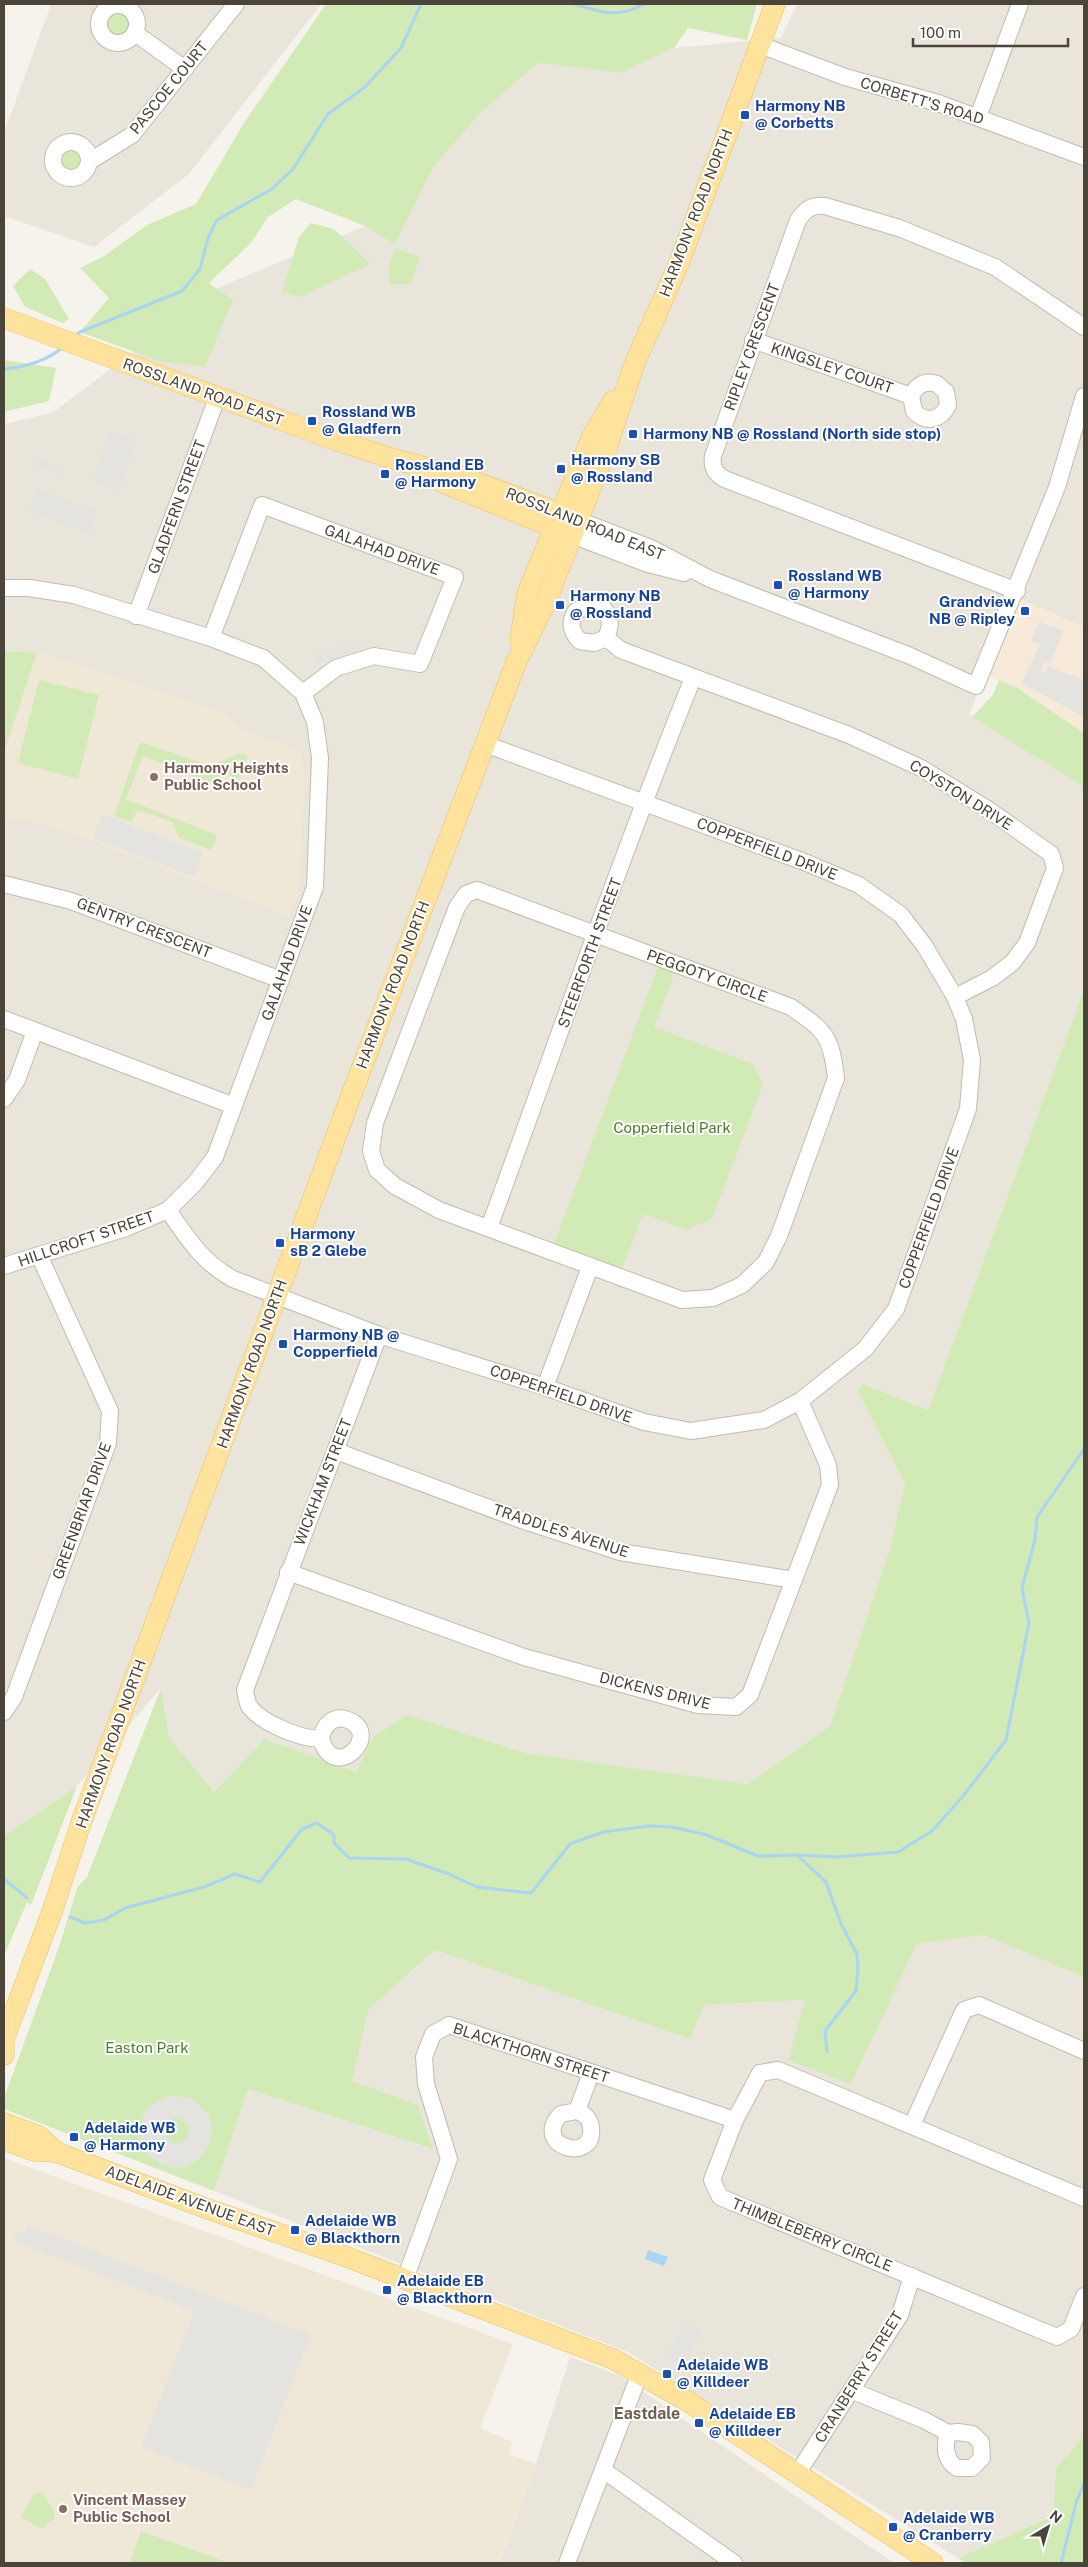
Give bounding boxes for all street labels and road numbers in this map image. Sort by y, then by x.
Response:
street label: PASCOE COURT [126,38,211,137]
street label: CORBETT'S ROAD [858,74,986,127]
street label: HARMONY ROAD NORTH [656,127,735,299]
street label: RIPLEY CRESCENT [721,281,783,413]
street label: KINGSLEY COURT [769,339,896,396]
street label: ROSSLAND ROAD EAST [121,355,286,429]
street label: GLADFERN STREET [144,438,209,576]
street label: ROSSLAND ROAD EAST [503,484,667,563]
street label: GALAHAD DRIVE [322,521,442,578]
street label: COYSTON DRIVE [907,756,1016,833]
street label: COPPERFIELD DRIVE [694,814,840,883]
street label: STEERFORTH STREET [554,875,625,1030]
street label: GENTRY CRESCENT [74,894,214,961]
street label: HARMONY ROAD NORTH [353,899,432,1071]
street label: GALAHAD DRIVE [258,903,315,1023]
street label: PEGGOTY CIRCLE [645,946,770,1005]
street label: COPPERFIELD DRIVE [895,1145,962,1291]
street label: HILLCROFT STREET [16,1207,156,1270]
street label: HARMONY ROAD NORTH [213,1277,290,1451]
street label: COPPERFIELD DRIVE [488,1361,635,1426]
street label: WICKHAM STREET [290,1416,355,1548]
street label: GREENBRIAR DRIVE [49,1440,114,1582]
street label: TRADDLES AVENUE [491,1501,631,1561]
street label: HARMONY ROAD NORTH [72,1657,149,1831]
street label: DICKENS DRIVE [598,1669,712,1713]
street label: BLACKTHORN STREET [451,2019,611,2086]
street label: ADELAIDE AVENUE EAST [103,2162,277,2239]
street label: THIMBLEBERRY CIRCLE [730,2195,895,2275]
street label: CRANBERRY STREET [811,2308,906,2445]

